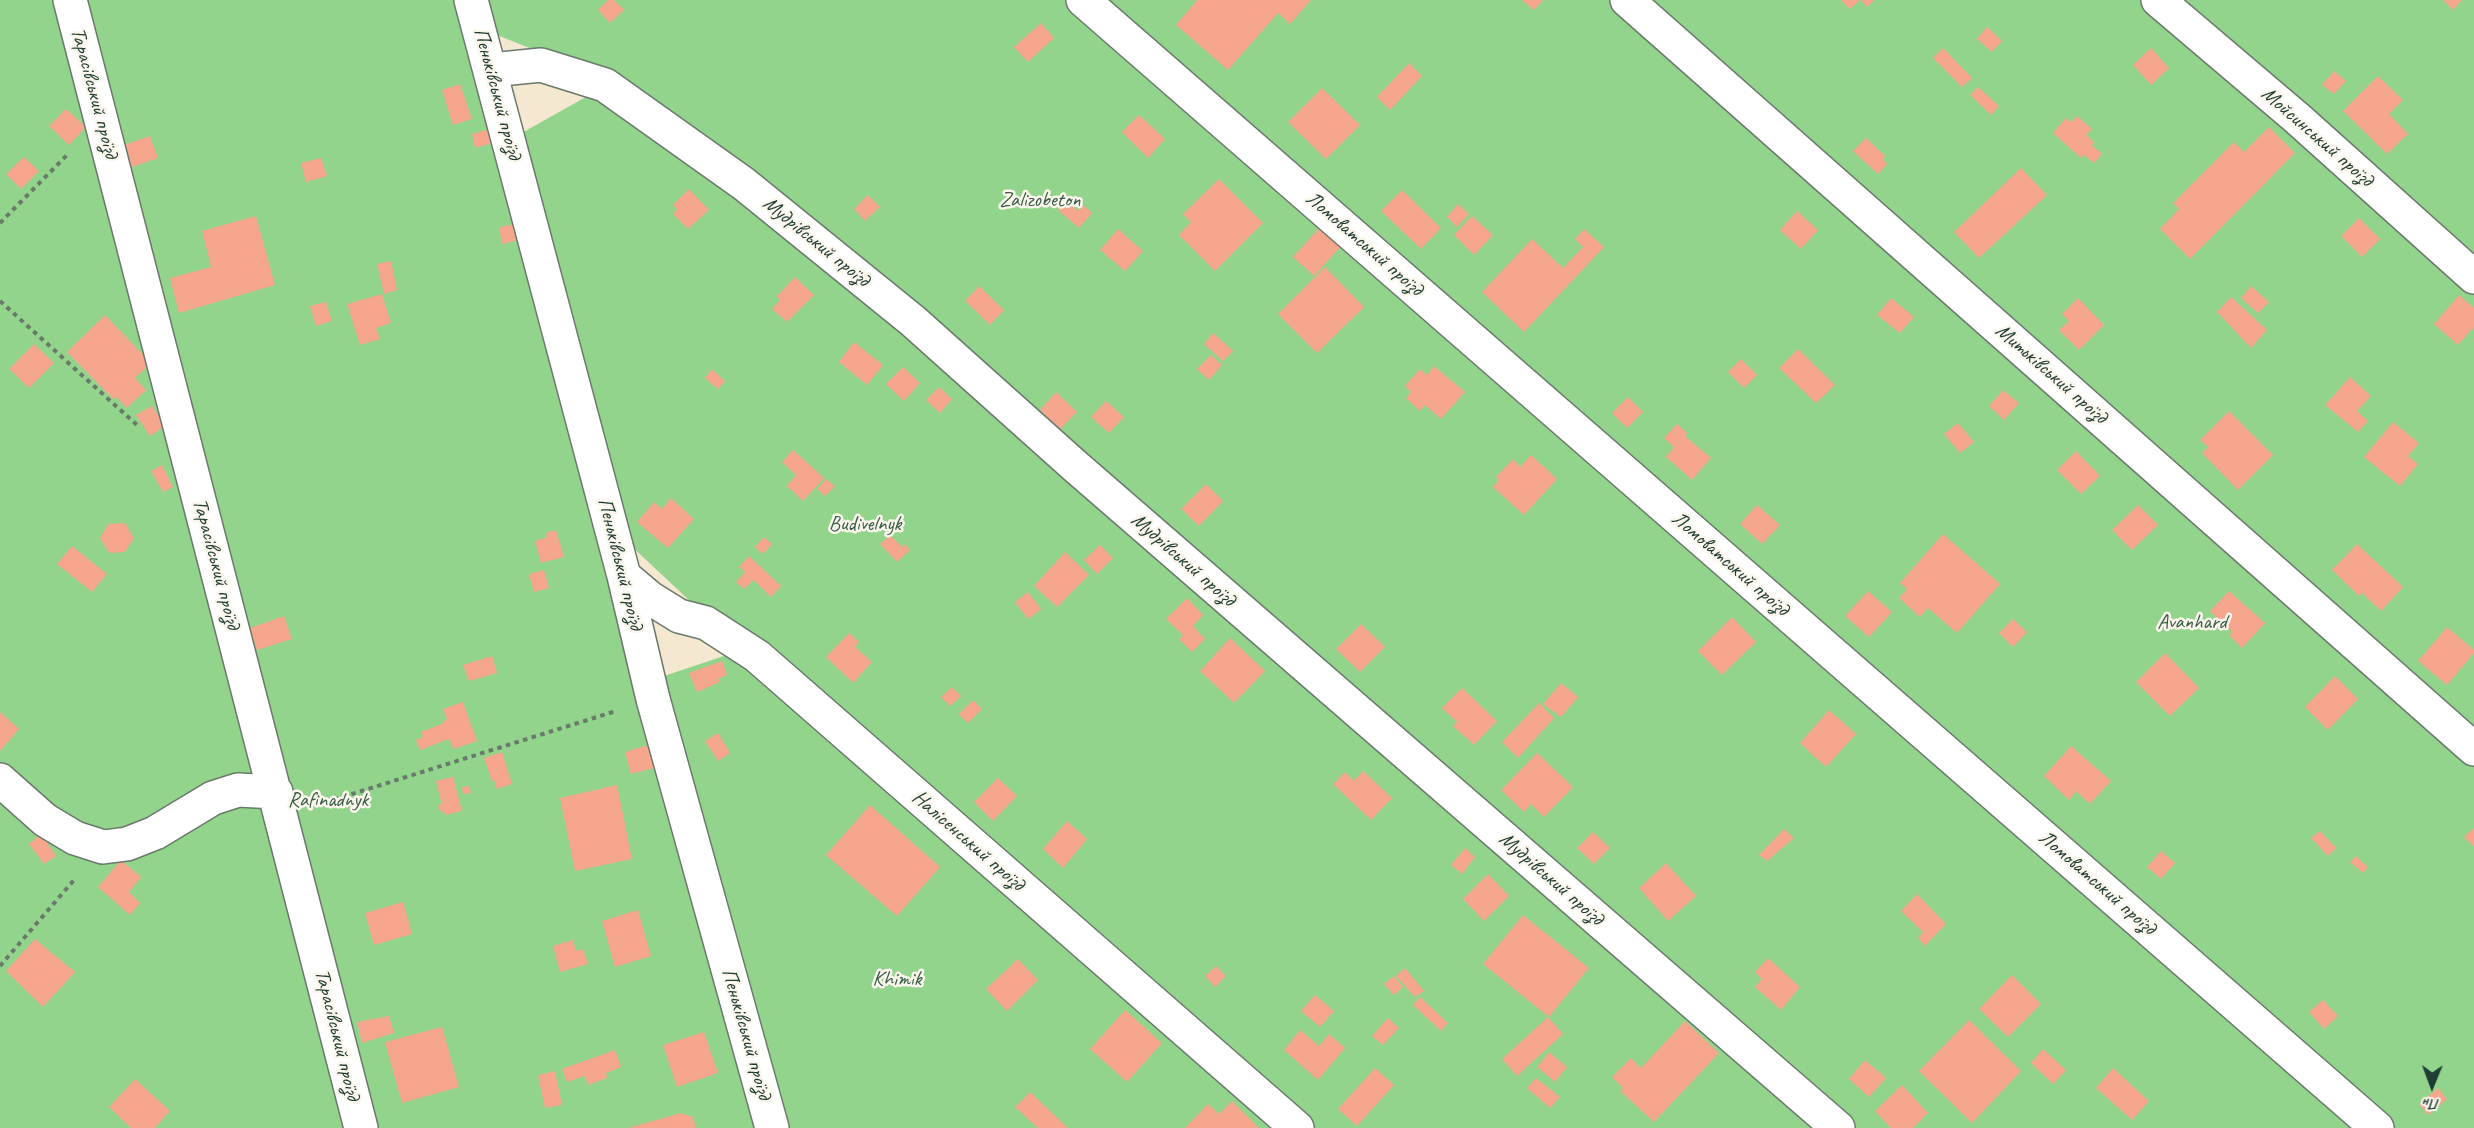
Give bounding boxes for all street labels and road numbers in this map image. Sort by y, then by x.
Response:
street label: Тарасівський проїзд [64,25,124,161]
street label: Пеньківський проїзд [467,26,527,162]
street label: Мойсинський проїзд [2256,82,2378,192]
street label: Ломоватський проїзд [1300,186,1428,302]
street label: Мудрівський проїзд [758,191,874,293]
street label: Митьківський проїзд [1990,319,2112,429]
street label: Тарасівський проїзд [186,496,246,632]
street label: Пеньківський проїзд [591,496,649,632]
street label: Ломоватський проїзд [1666,506,1794,622]
street label: Мудрівський проїзд [1126,508,1240,612]
street label: Налісенський проїзд [906,785,1030,897]
street label: Ломоватський проїзд [2033,825,2161,941]
street label: Мудрівський проїзд [1494,827,1608,931]
street label: Пеньківський проїзд [715,966,777,1102]
street label: Тарасівський проїзд [309,967,365,1103]

